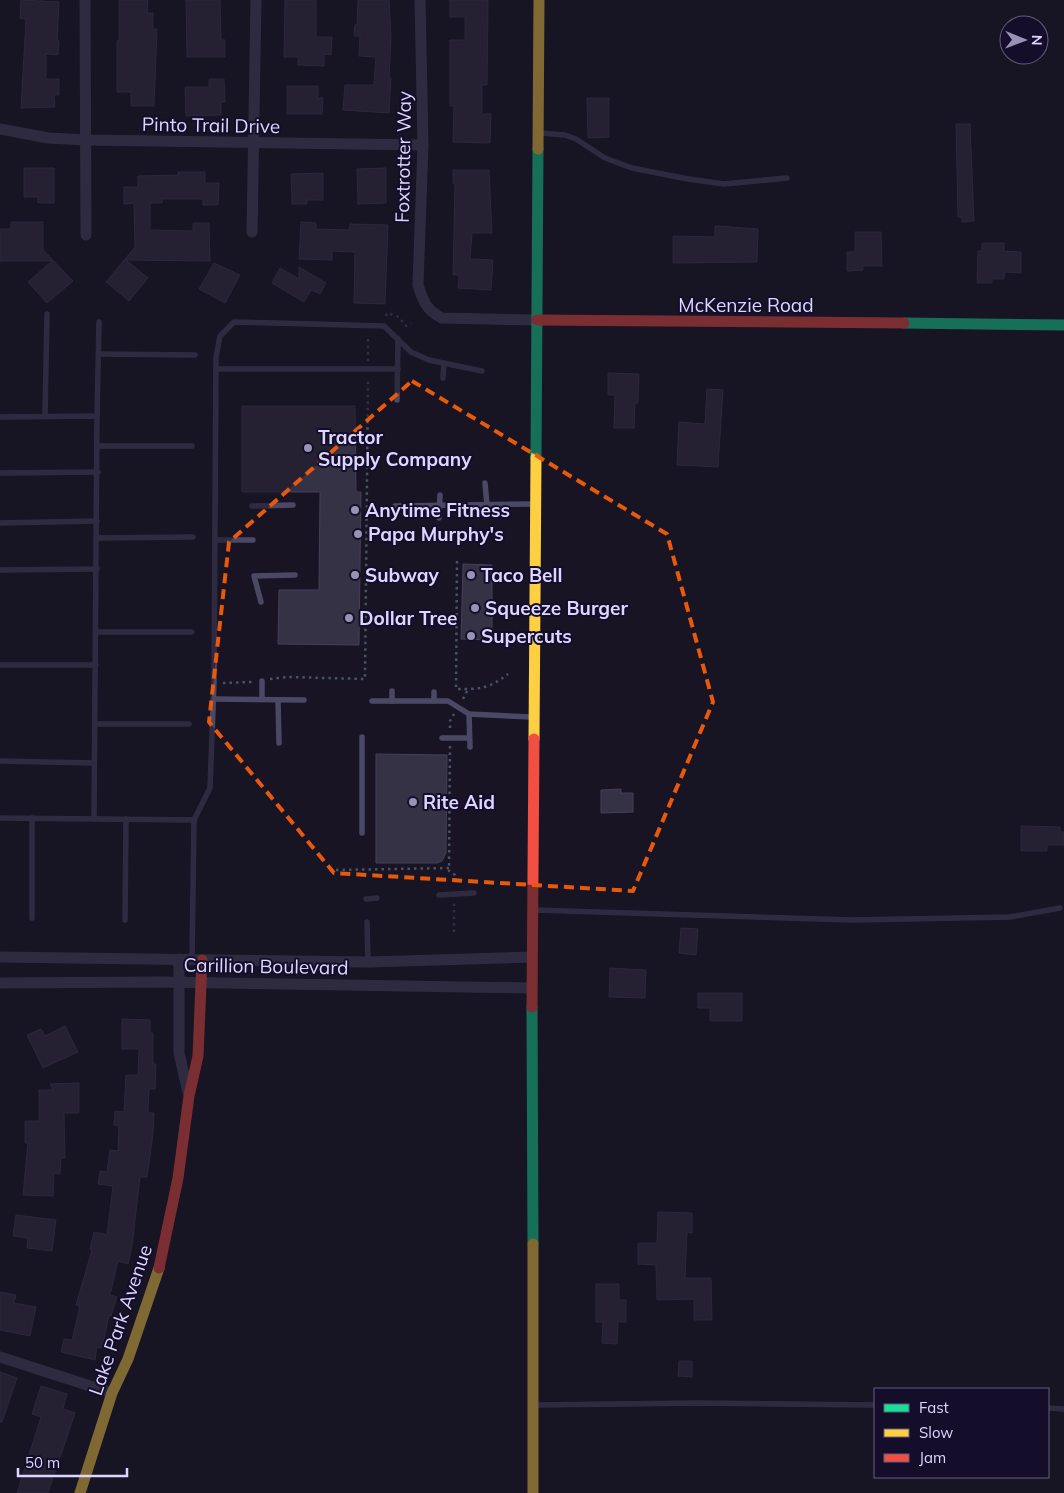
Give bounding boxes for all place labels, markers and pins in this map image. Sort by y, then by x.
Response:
place label: Tractor Supply Company [318,425,472,471]
marker: Tractor Supply Company [302,442,314,454]
place label: Anytime Fitness [365,498,510,522]
marker: Anytime Fitness [349,504,361,516]
place label: Papa Murphy's [368,522,504,546]
marker: Papa Murphy's [352,528,364,540]
place label: Subway [365,563,439,587]
place label: Taco Bell [481,563,562,587]
marker: Subway [349,569,361,581]
marker: Taco Bell [465,569,477,581]
place label: Squeeze Burger [485,596,628,620]
marker: Squeeze Burger [469,602,481,614]
place label: Dollar Tree [359,606,458,630]
marker: Dollar Tree [343,612,355,624]
place label: Supercuts [481,624,572,648]
marker: Supercuts [465,630,477,642]
place label: Rite Aid [423,790,495,814]
marker: Rite Aid [407,796,419,808]

